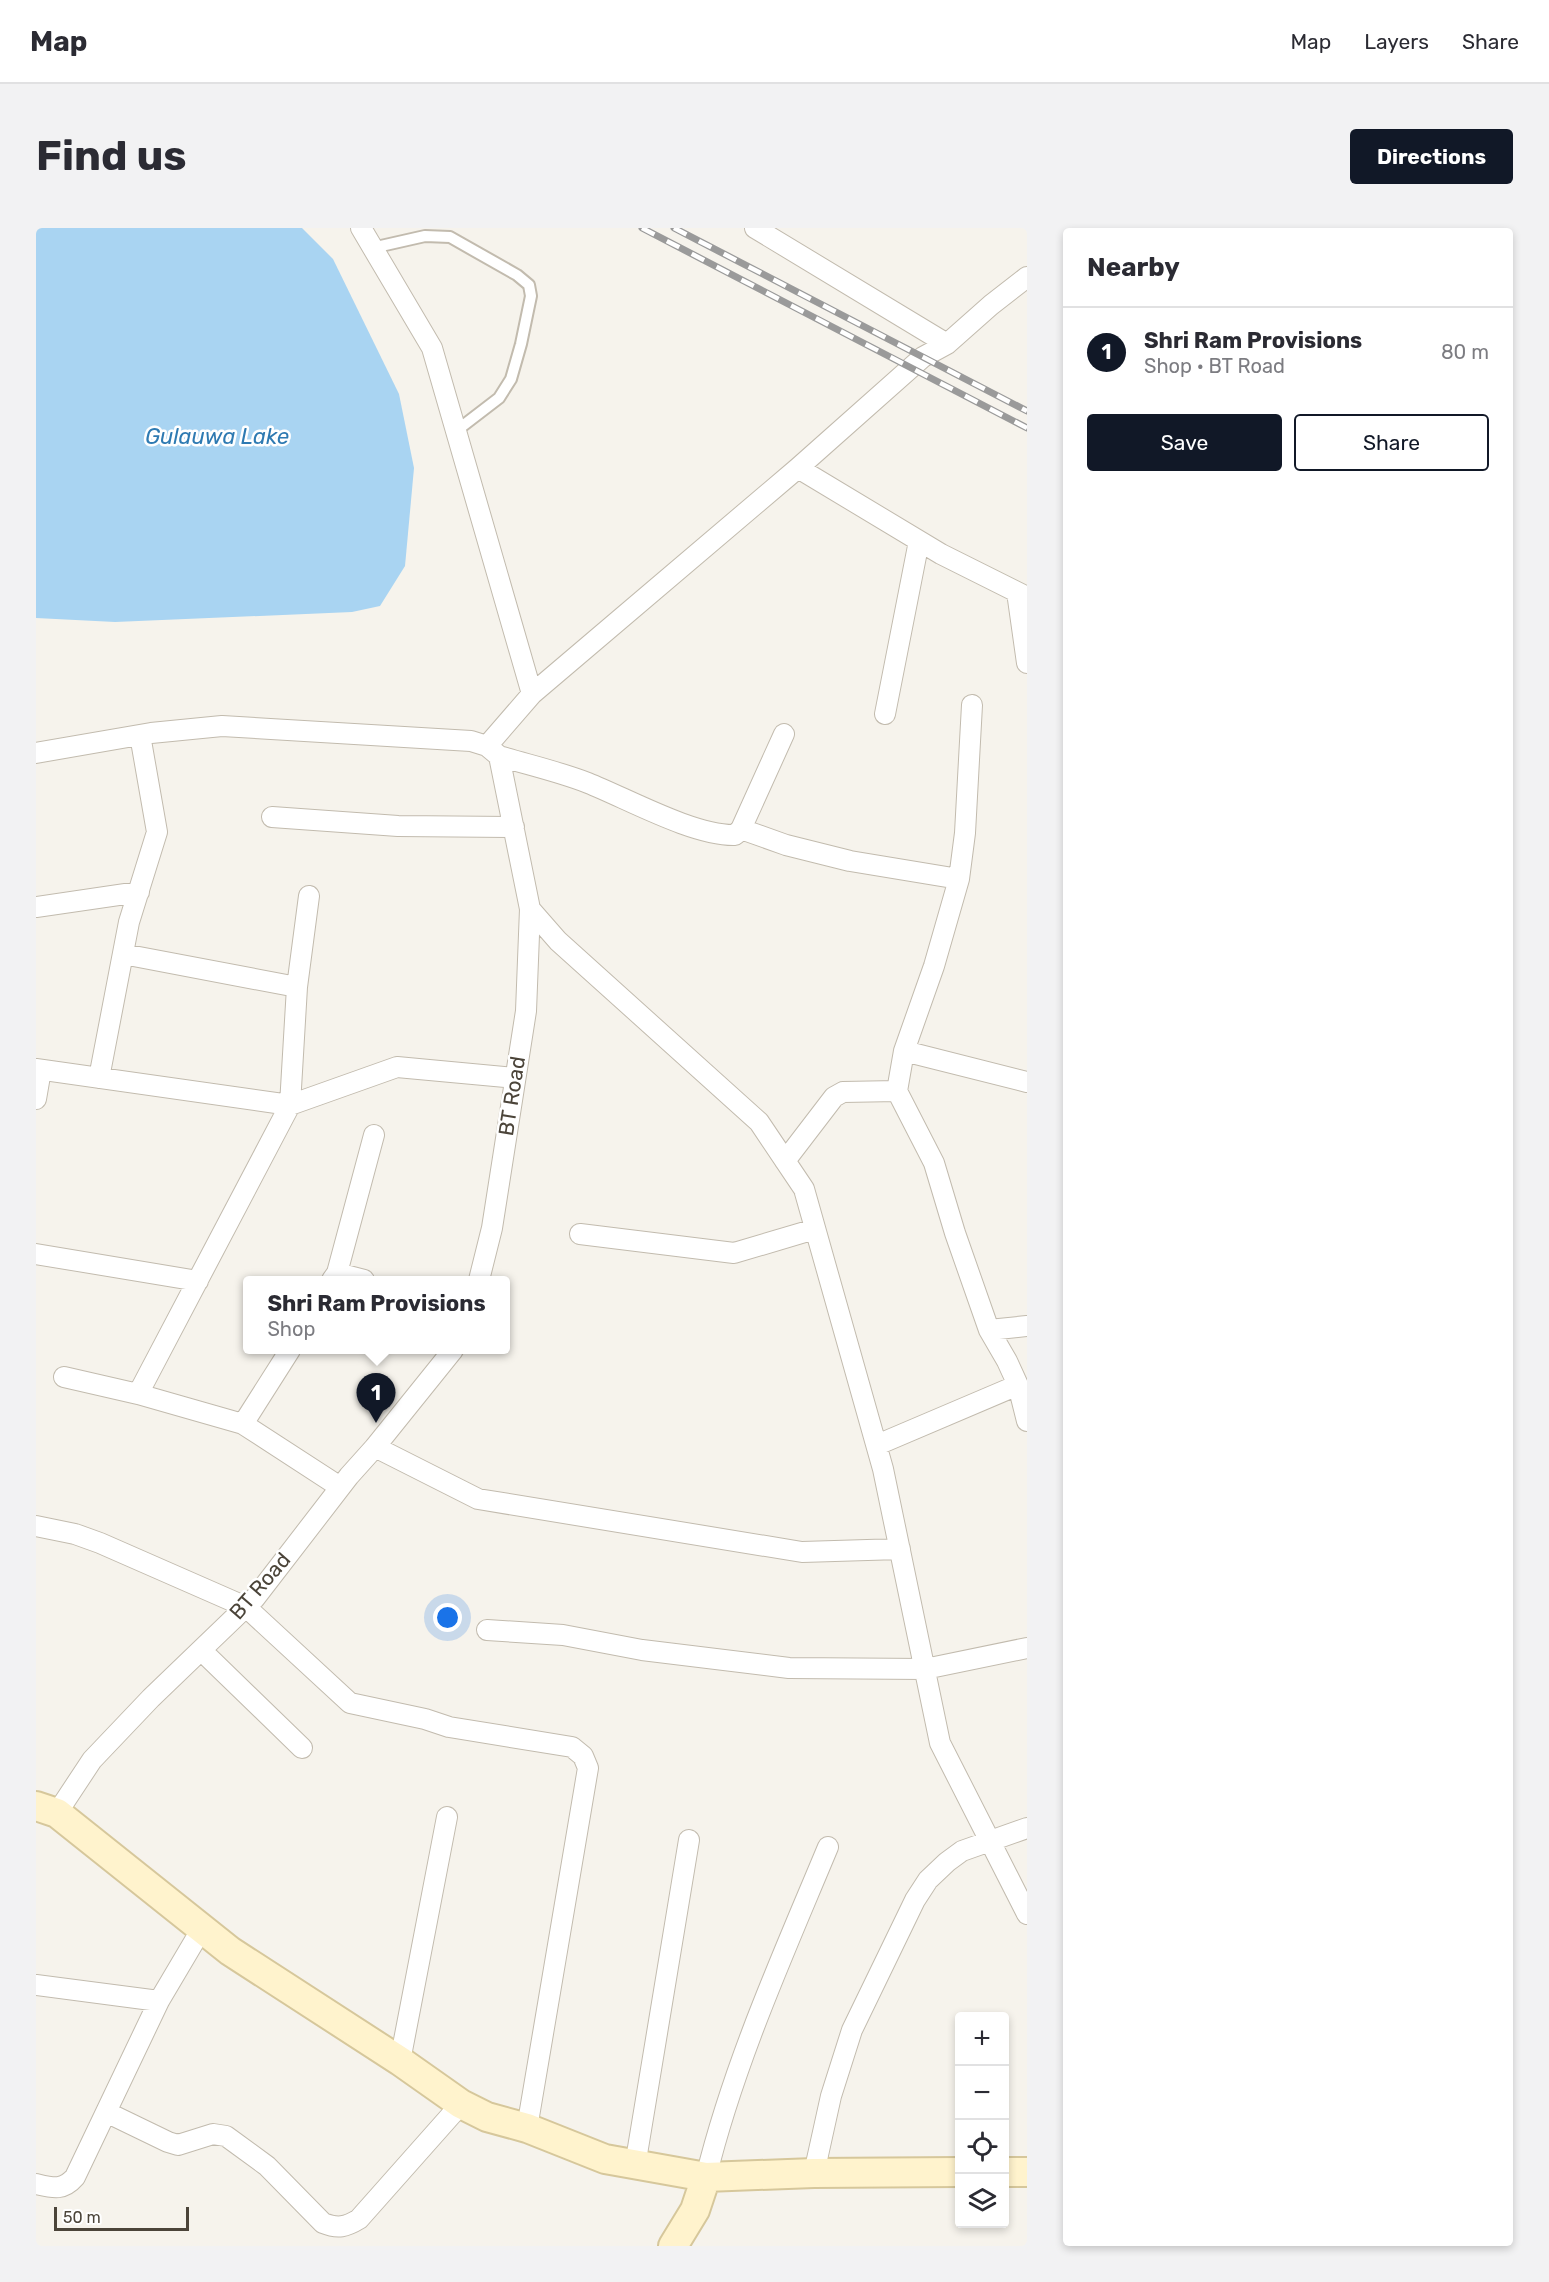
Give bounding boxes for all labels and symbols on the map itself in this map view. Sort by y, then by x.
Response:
water label: Gulauwa Lake [145,423,289,450]
street label: BT Road [493,1054,530,1138]
pin: 1 [356,1374,396,1423]
street label: BT Road [224,1547,295,1624]
your location [433,1603,462,1632]
scale bar [54,2204,189,2232]

